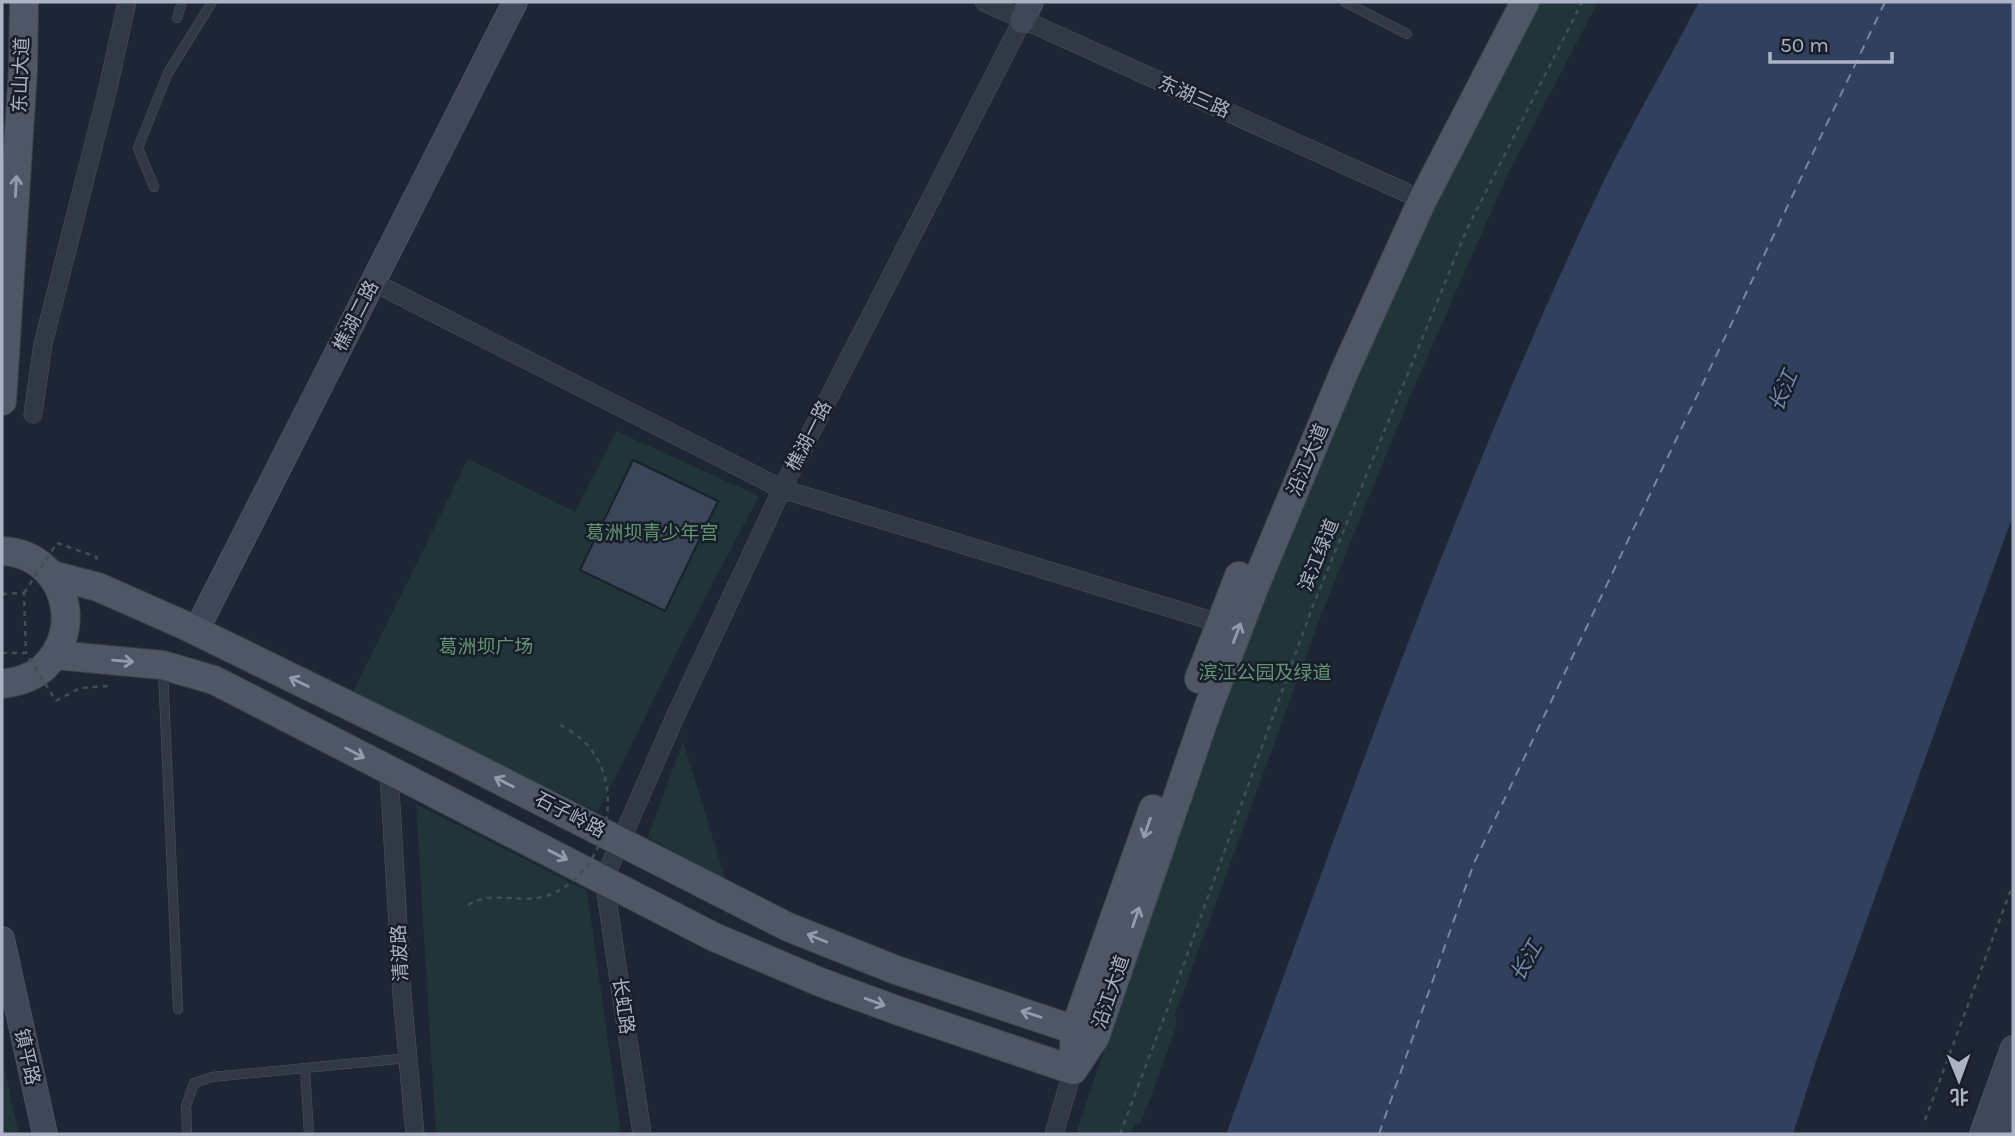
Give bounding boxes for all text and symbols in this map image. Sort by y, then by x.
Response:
scale bar [1770,21,1892,65]
text: 50 m [1780,33,1829,57]
street label: 东山大道 [9,37,33,113]
street label: 东湖三路 [1155,71,1233,123]
one-way arrow [9,175,22,198]
street label: 樵湖二路 [329,277,383,355]
water label: 长江 [1764,365,1803,415]
street label: 樵湖一路 [782,397,836,475]
street label: 沿江大道 [1283,421,1333,499]
street label: 滨江绿道 [1295,516,1343,594]
park label: 葛洲坝青少年宫 [585,522,719,544]
one-way arrow [1231,623,1244,645]
park label: 葛洲坝广场 [438,636,534,658]
one-way arrow [111,655,134,668]
park label: 滨江公园及绿道 [1198,662,1332,684]
one-way arrow [289,674,310,688]
one-way arrow [344,747,365,760]
one-way arrow [494,774,515,788]
street label: 石子岭路 [531,788,609,842]
one-way arrow [1140,816,1152,838]
one-way arrow [547,849,568,863]
one-way arrow [1131,907,1144,929]
street label: 清波路 [388,924,412,982]
one-way arrow [806,931,828,944]
water label: 长江 [1505,935,1548,985]
street label: 沿江大道 [1088,952,1134,1032]
street label: 长虹路 [608,976,638,1036]
one-way arrow [863,997,885,1010]
one-way arrow [1020,1007,1042,1020]
street label: 镇平路 [10,1027,44,1087]
north arrow [1924,1045,1994,1115]
text: 北 [1950,1085,1969,1107]

